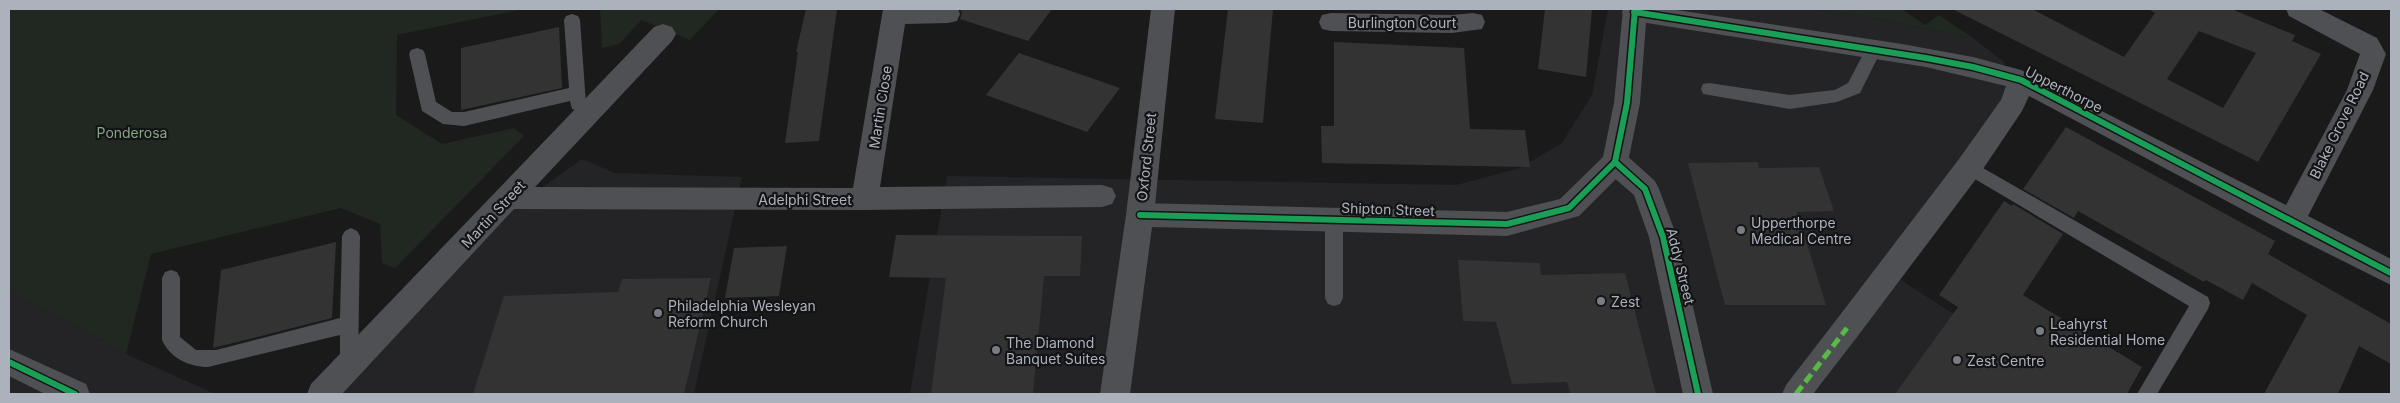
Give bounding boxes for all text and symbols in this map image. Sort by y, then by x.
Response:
street label: Burlington Court [1348,14,1457,31]
street label: Upperthorpe [2022,62,2106,116]
street label: Martin Close [865,64,895,150]
street label: Blake Grove Road [2306,69,2372,181]
street label: Oxford Street [1133,112,1159,202]
park label: Ponderosa [97,124,167,141]
street label: Martin Street [458,177,529,251]
street label: Adelphi Street [758,191,852,208]
street label: Shipton Street [1341,199,1436,219]
place label: Upperthorpe Medical Centre [1751,214,1852,247]
marker: Upperthorpe Medical Centre [1735,224,1747,236]
street label: Addy Street [1663,226,1699,306]
place label: Zest [1611,293,1640,310]
marker: Zest [1595,295,1607,307]
place label: Philadelphia Wesleyan Reform Church [668,297,816,330]
marker: Philadelphia Wesleyan Reform Church [652,307,664,319]
place label: Leahyrst Residential Home [2050,315,2165,348]
marker: Leahyrst Residential Home [2034,325,2046,337]
place label: The Diamond Banquet Suites [1006,334,1105,367]
marker: The Diamond Banquet Suites [990,344,1002,356]
place label: Zest Centre [1967,352,2044,369]
marker: Zest Centre [1951,354,1963,366]

